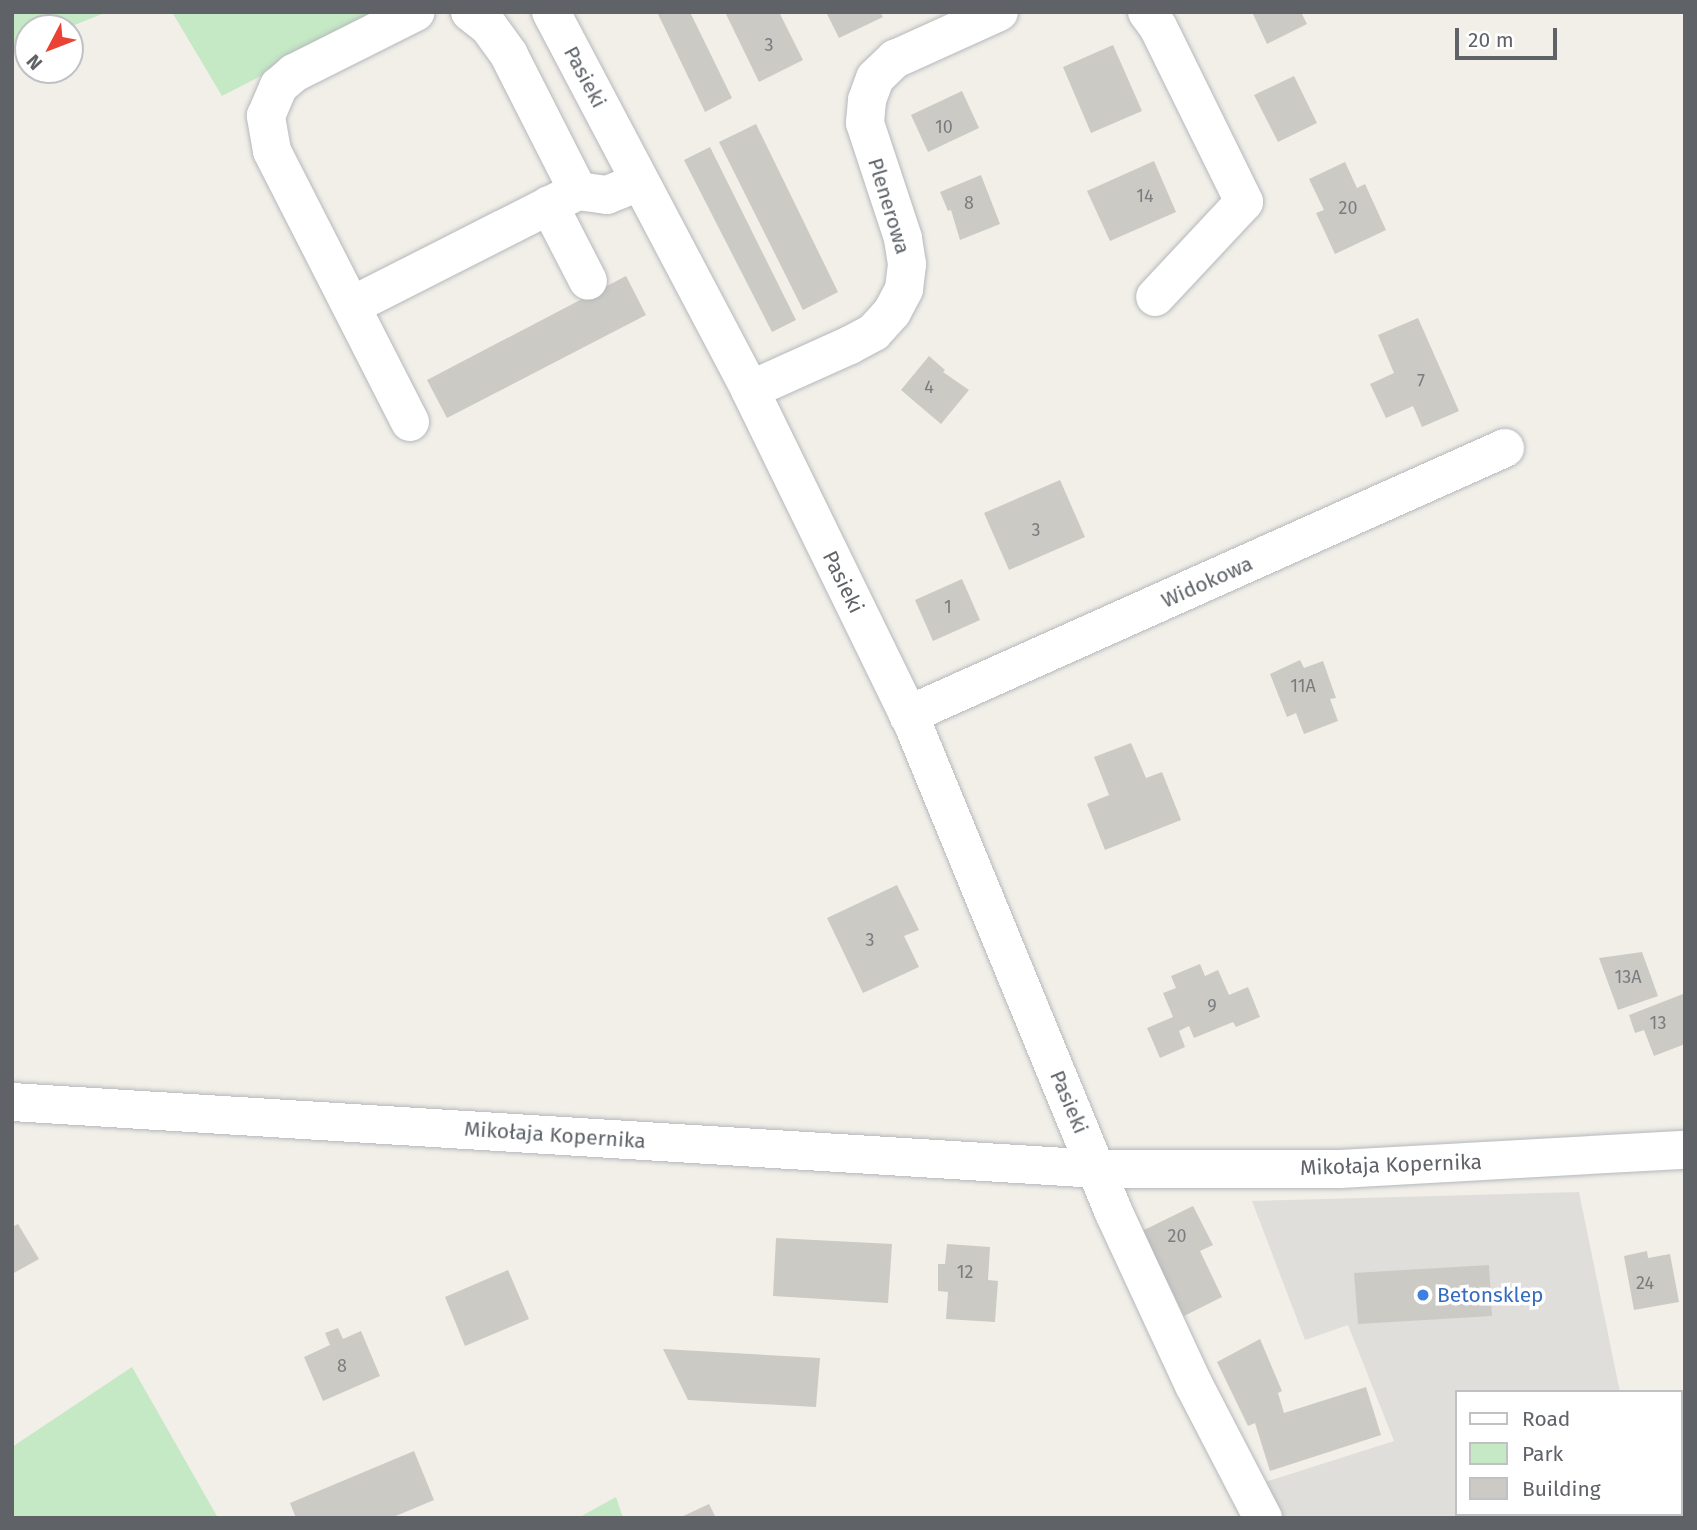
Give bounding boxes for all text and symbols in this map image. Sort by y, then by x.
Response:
north arrow [14,14,84,84]
scale bar [1459,14,1560,58]
text: 20 m [1468,27,1514,53]
house number: 3 [765,34,773,56]
street label: Pasieki [558,42,612,112]
text: N [22,50,47,74]
house number: 10 [935,116,953,138]
street label: Plenerowa [862,155,916,257]
house number: 14 [1136,185,1154,207]
house number: 8 [964,192,974,214]
house number: 20 [1339,197,1357,219]
house number: 7 [1417,370,1425,392]
house number: 4 [924,376,934,398]
house number: 3 [1032,519,1040,541]
street label: Pasieki [817,547,869,617]
street label: Widokowa [1158,551,1256,613]
house number: 1 [944,596,952,618]
house number: 11A [1290,675,1316,697]
house number: 3 [866,929,874,951]
house number: 13A [1614,966,1642,988]
house number: 9 [1207,995,1217,1017]
house number: 13 [1650,1012,1666,1034]
street label: Pasieki [1044,1067,1094,1137]
street label: Mikołaja Kopernika [463,1116,647,1154]
street label: Mikołaja Kopernika [1300,1149,1482,1181]
house number: 20 [1168,1225,1186,1247]
house number: 12 [957,1261,973,1283]
house number: 24 [1636,1272,1654,1294]
place label: Betonsklep [1437,1282,1544,1308]
marker: Betonsklep [1415,1287,1431,1303]
house number: 8 [337,1355,347,1377]
legend [1456,1390,1683,1516]
text: Road [1522,1406,1570,1432]
text: Park [1522,1441,1563,1467]
text: Building [1522,1476,1601,1502]

